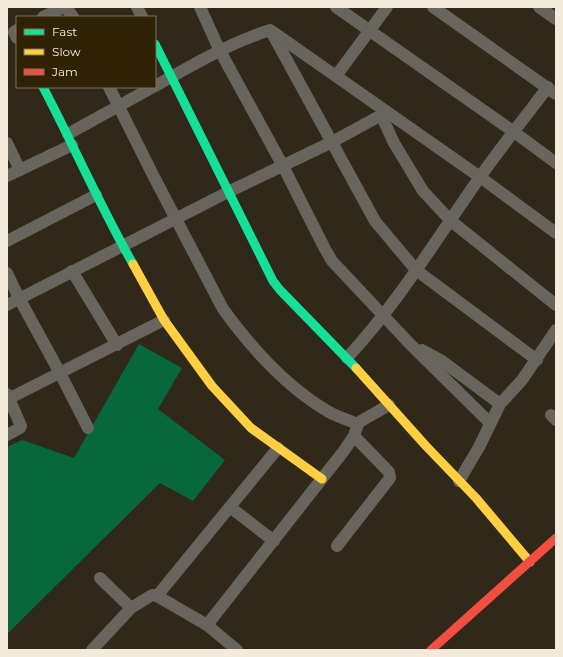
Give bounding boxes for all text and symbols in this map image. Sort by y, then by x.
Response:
legend [16,16,156,88]
text: Fast [52,24,77,39]
text: Slow [52,44,81,59]
text: Jam [51,64,78,79]

